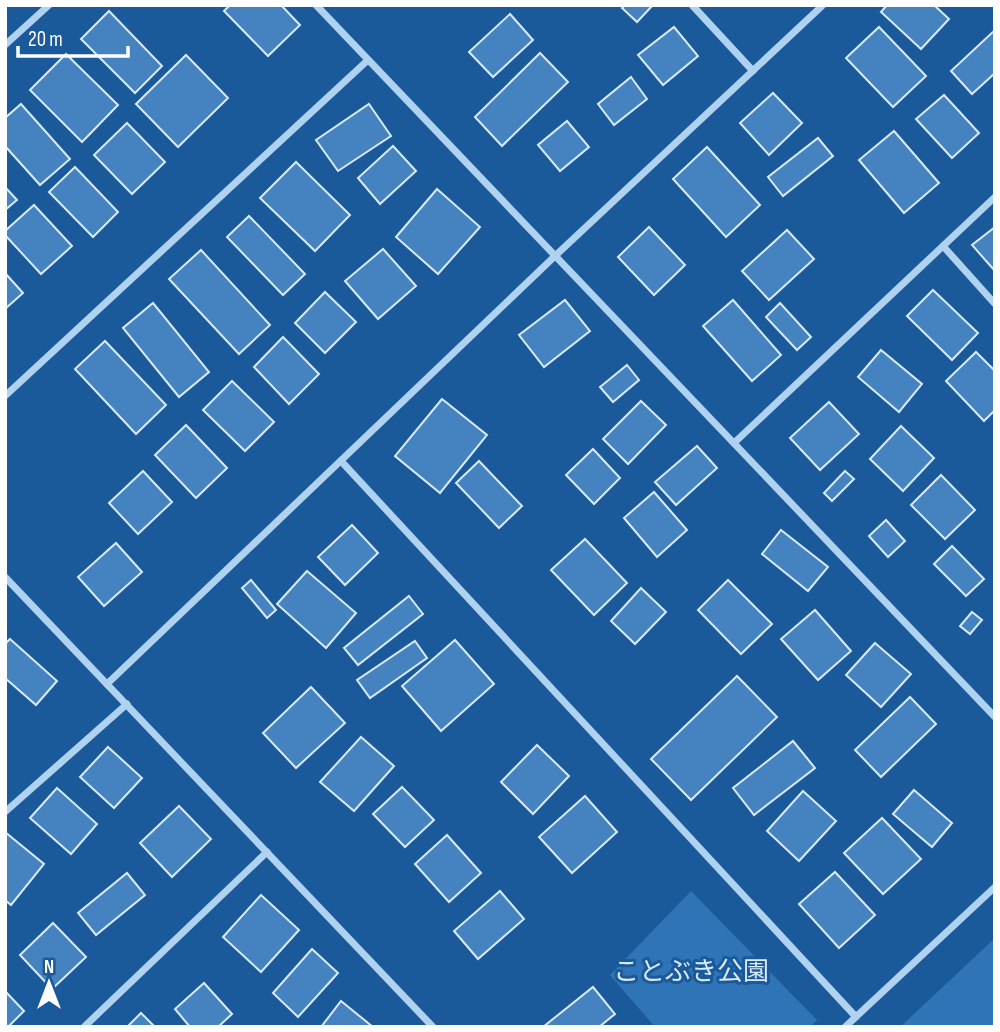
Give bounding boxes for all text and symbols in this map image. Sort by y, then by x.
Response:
scale bar [18,14,128,58]
text: 20 m [28,27,63,52]
north arrow [14,948,84,1018]
text: N [44,956,54,979]
park label: ことぶき公園 [613,957,769,988]

